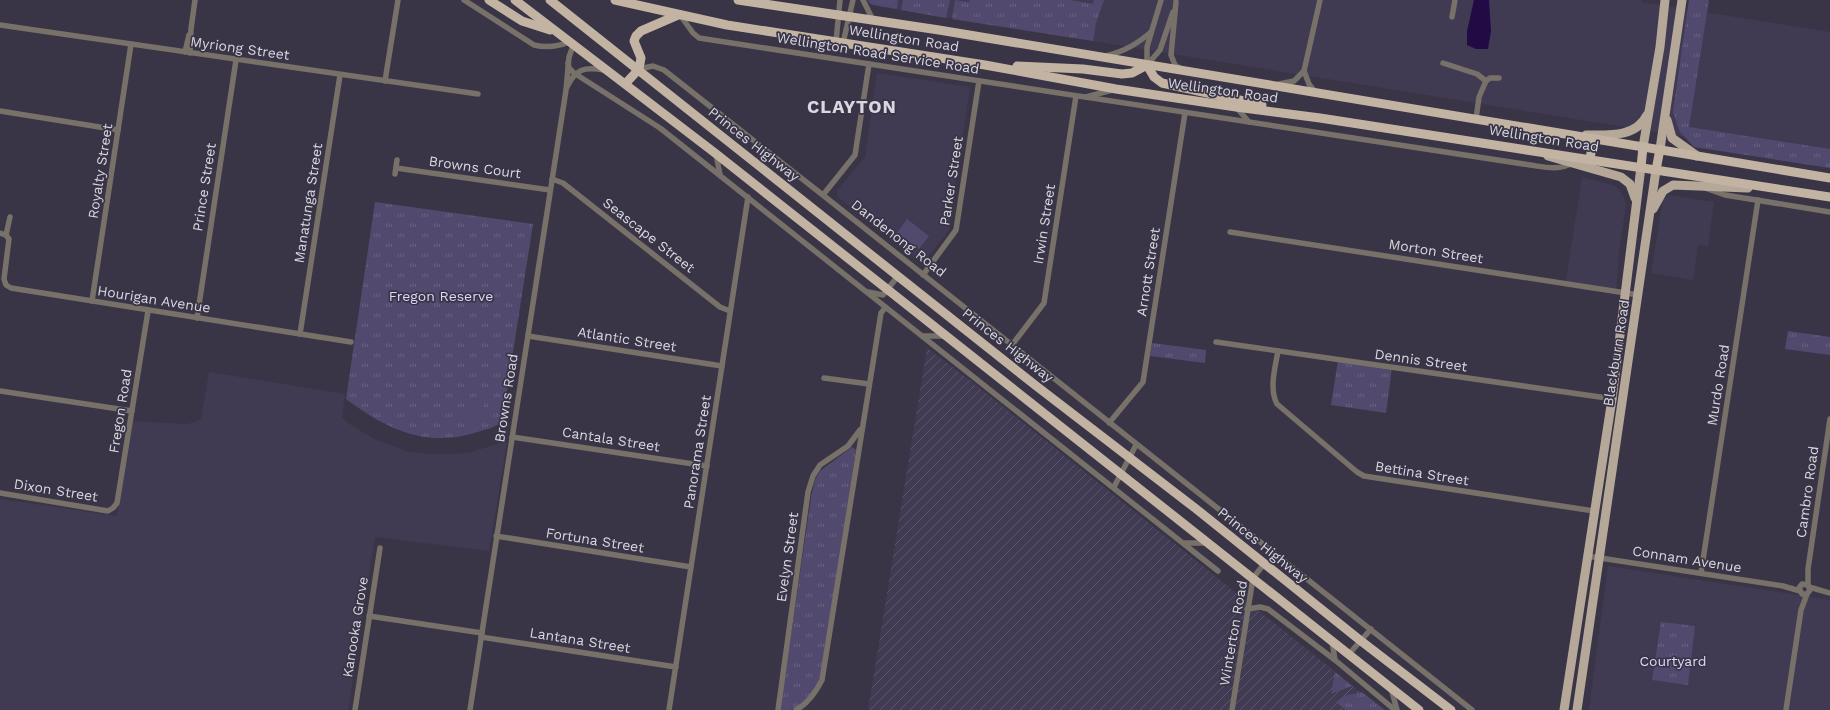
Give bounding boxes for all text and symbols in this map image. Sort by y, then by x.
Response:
street label: Wellington Road [848,21,960,55]
street label: Wellington Road Service Road [776,29,980,77]
street label: Myriong Street [189,33,291,63]
street label: Wellington Road [1167,74,1279,106]
district label: CLAYTON [807,96,897,117]
street label: Princes Highway [705,104,803,185]
street label: Wellington Road [1488,121,1600,155]
street label: Royalty Street [85,122,115,220]
street label: Parker Street [936,135,966,227]
street label: Prince Street [189,141,219,232]
street label: Manatunga Street [291,142,325,264]
street label: Browns Court [428,153,522,181]
street label: Irwin Street [1030,183,1058,265]
street label: Seascape Street [600,194,698,276]
street label: Dandenong Road [848,196,950,280]
street label: Arnott Street [1133,226,1163,318]
street label: Morton Street [1388,236,1484,266]
street label: Hourigan Avenue [96,282,212,316]
park label: Fregon Reserve [389,288,493,304]
street label: Blackburn Road [1600,298,1632,408]
street label: Princes Highway [959,305,1057,386]
street label: Atlantic Street [576,323,678,355]
street label: Murdo Road [1704,343,1732,427]
street label: Dennis Street [1374,346,1469,374]
street label: Browns Road [491,353,521,443]
street label: Fregon Road [105,368,135,454]
street label: Panorama Street [680,394,714,510]
street label: Cantala Street [561,423,661,455]
street label: Cambro Road [1793,445,1821,539]
street label: Bettina Street [1374,458,1470,488]
street label: Dixon Street [13,475,99,505]
street label: Princes Highway [1215,504,1312,587]
street label: Evelyn Street [773,511,801,603]
street label: Fortuna Street [545,524,645,556]
street label: Connam Avenue [1631,542,1743,576]
street label: Kanooka Grove [339,575,371,679]
street label: Winterton Road [1216,579,1250,687]
street label: Lantana Street [528,624,632,656]
park label: Courtyard [1639,653,1707,669]

